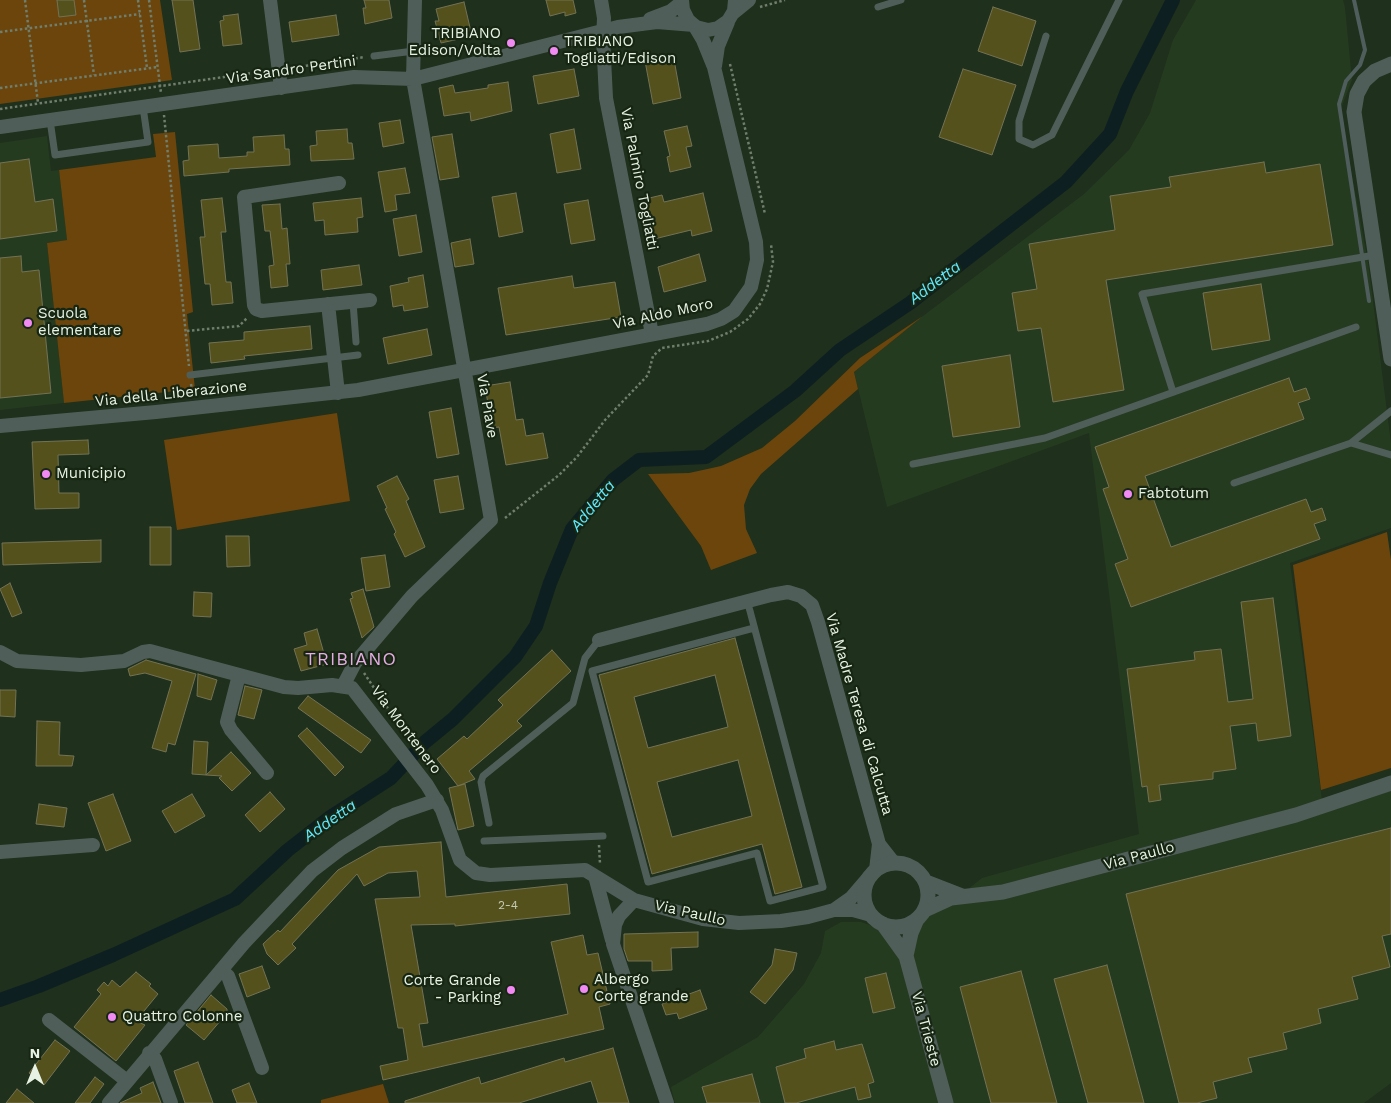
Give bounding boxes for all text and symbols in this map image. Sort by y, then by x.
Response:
place label: TRIBIANO Edison/Volta [408,25,501,60]
place label: TRIBIANO Togliatti/Edison [564,33,676,68]
marker: TRIBIANO Edison/Volta [505,37,517,49]
marker: TRIBIANO Togliatti/Edison [548,45,560,57]
street label: Via Sandro Pertini [225,52,357,88]
street label: Via Palmiro Togliatti [616,106,662,252]
water label: Addetta [905,257,965,309]
street label: Via Aldo Moro [611,295,715,333]
place label: Scuola elementare [38,305,121,340]
marker: Scuola elementare [22,317,34,329]
street label: Via Piave [472,372,502,440]
street label: Via della Liberazione [94,377,248,411]
place label: Municipio [56,465,126,483]
marker: Municipio [40,468,52,480]
water label: Addetta [567,477,619,535]
place label: Fabtotum [1138,485,1209,503]
marker: Fabtotum [1122,488,1134,500]
street label: Via Madre Teresa di Calcutta [821,611,897,817]
district label: TRIBIANO [304,649,398,671]
street label: Via Montenero [367,682,445,778]
water label: Addetta [300,796,360,846]
street label: Via Paullo [1102,838,1176,874]
street label: Via Paullo [653,896,727,930]
house number: 2-4 [498,898,518,912]
place label: Albergo Corte grande [594,971,689,1006]
place label: Corte Grande - Parking [403,972,501,1007]
marker: Albergo Corte grande [578,983,590,995]
marker: Corte Grande - Parking [505,984,517,996]
street label: Via Trieste [907,990,945,1068]
place label: Quattro Colonne [122,1008,242,1026]
marker: Quattro Colonne [106,1011,118,1023]
north arrow [10,1043,60,1093]
text: N [30,1045,40,1061]

